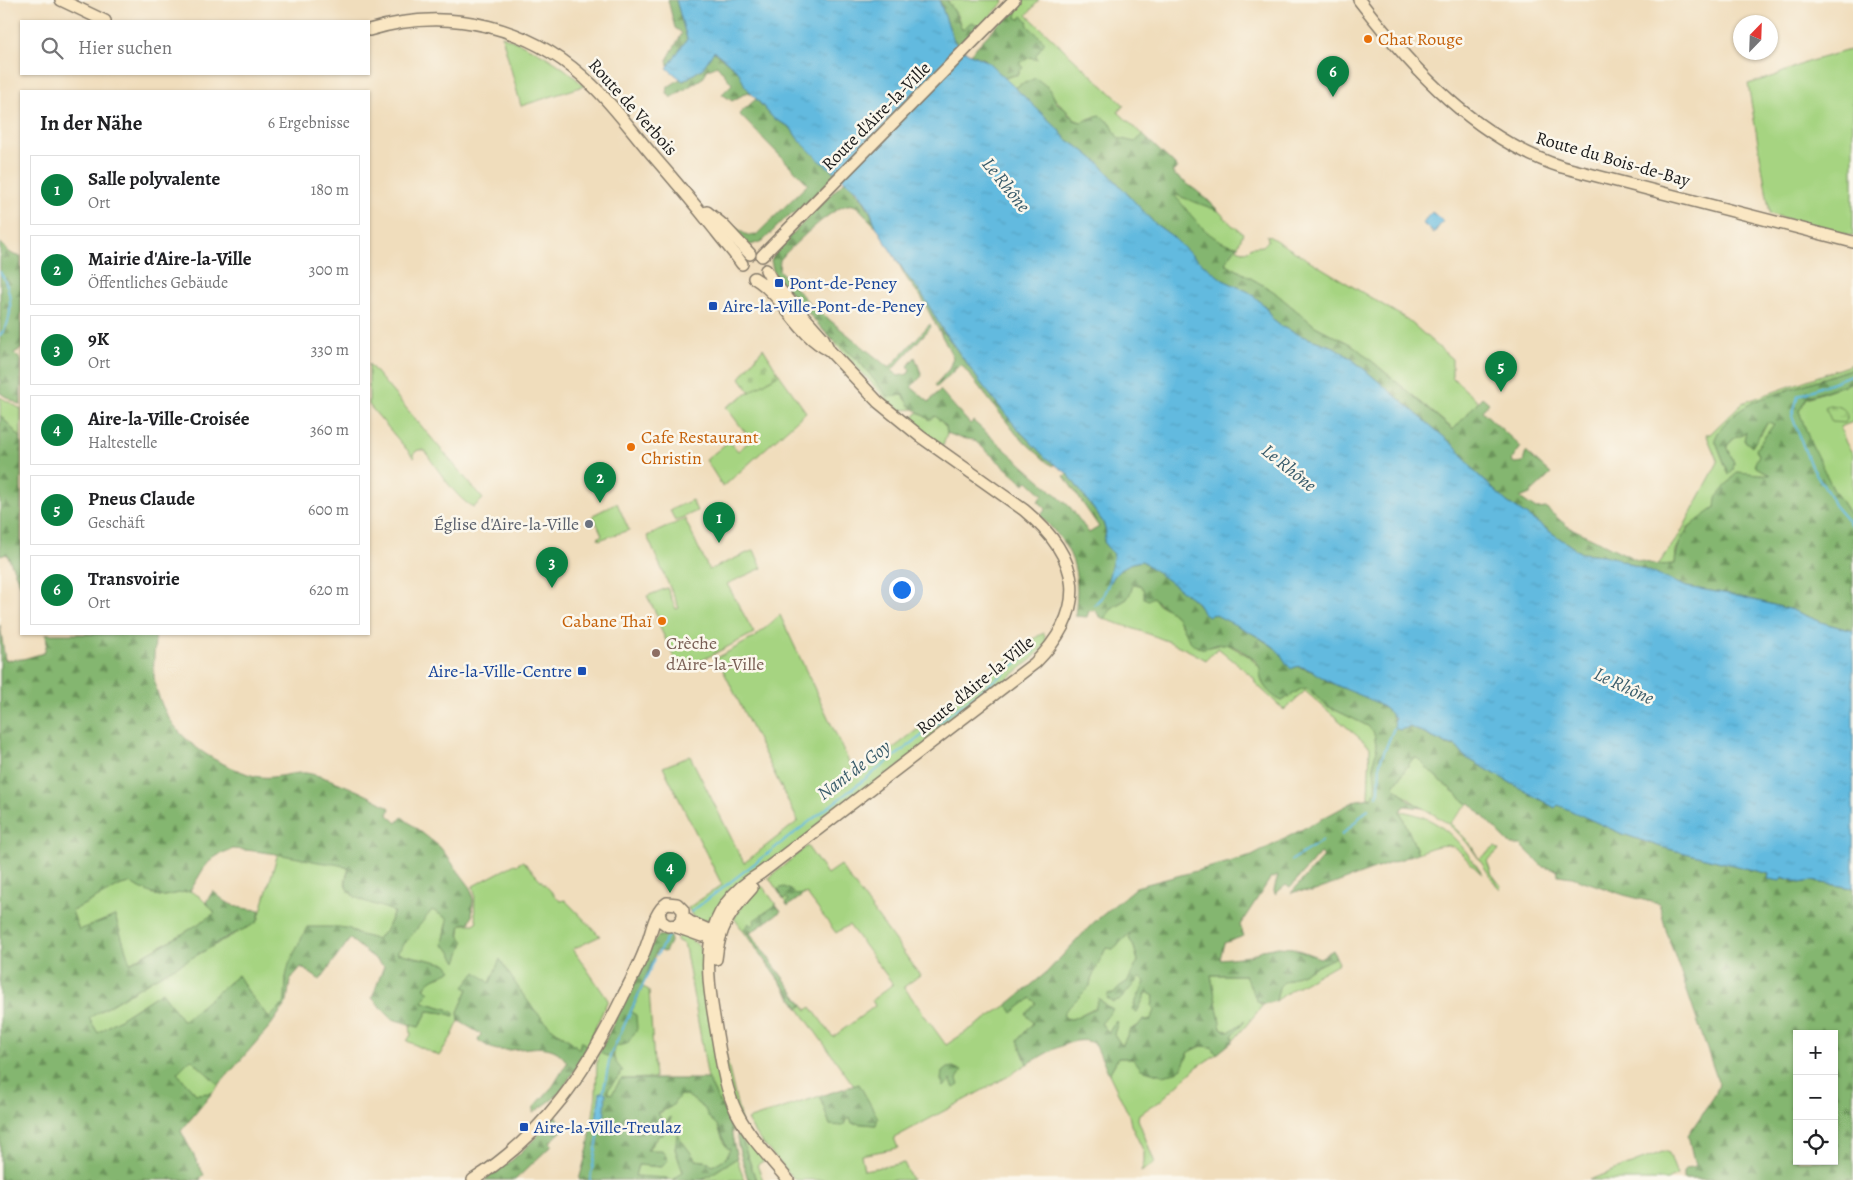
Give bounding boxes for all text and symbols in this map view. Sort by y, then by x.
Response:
north arrow [1733,15,1778,60]
search box [20,20,370,75]
place label: Chat Rouge [1378,27,1463,51]
marker: Chat Rouge [1362,33,1374,45]
icon: search [38,34,66,62]
text: Hier suchen [78,35,172,61]
street label: Route de Verbois [583,53,683,161]
street label: Route d'Aire-la-Ville [816,56,936,176]
pin: 6 [1317,56,1349,97]
text: In der Nähe [40,109,142,137]
text: 6 Ergebnisse [268,112,350,134]
street label: Route du Bois-de-Bay [1533,126,1694,193]
water label: Le Rhône [976,152,1036,218]
text: Salle polyvalente [88,166,220,192]
text: 1 [54,179,60,201]
text: 180 m [311,179,349,201]
text: Ort [88,192,110,214]
text: Mairie d'Aire-la-Ville [88,246,251,272]
text: 2 [53,259,61,281]
text: 300 m [309,259,349,281]
place label: Pont-de-Peney [789,271,898,295]
text: Öffentliches Gebäude [88,272,228,294]
marker: Pont-de-Peney [773,277,785,289]
place label: Aire-la-Ville-Pont-de-Peney [722,294,925,318]
marker: Aire-la-Ville-Pont-de-Peney [707,300,719,312]
text: 9K [88,326,109,352]
text: 3 [54,339,60,361]
text: 330 m [311,339,349,361]
pin: 5 [1485,351,1517,392]
text: Ort [88,352,110,374]
text: Aire-la-Ville-Croisée [88,406,249,432]
text: 4 [53,419,61,441]
text: 360 m [310,419,349,441]
place label: Cafe Restaurant Christin [641,425,759,470]
text: Haltestelle [88,432,157,454]
water label: Le Rhône [1256,438,1322,498]
marker: Cafe Restaurant Christin [625,441,637,453]
pin: 2 [584,462,616,503]
text: Pneus Claude [88,486,195,512]
text: 5 [54,499,60,521]
text: 600 m [308,499,349,521]
pin: 1 [703,502,735,543]
text: Geschäft [88,512,145,534]
place label: Église d'Aire-la-Ville [433,512,579,536]
marker: Église d'Aire-la-Ville [583,518,595,530]
pin: 3 [536,547,568,588]
text: Transvoirie [88,566,180,592]
your location [889,577,915,603]
text: 6 [53,579,61,601]
text: 620 m [309,579,349,601]
text: Ort [88,592,110,614]
place label: Cabane Thaï [562,609,652,633]
marker: Cabane Thaï [656,615,668,627]
street label: Route d'Aire-la-Ville [911,630,1039,740]
place label: Crèche d'Aire-la-Ville [666,631,764,676]
marker: Crèche d'Aire-la-Ville [650,647,662,659]
place label: Aire-la-Ville-Centre [427,659,572,683]
water label: Le Rhône [1590,661,1658,711]
marker: Aire-la-Ville-Centre [576,665,588,677]
water label: Nant de Goy [812,733,897,806]
pin: 4 [654,852,686,893]
map controls [1793,1030,1838,1165]
button: + [1793,1030,1838,1075]
button: − [1793,1075,1838,1120]
place label: Aire-la-Ville-Treulaz [533,1115,682,1139]
button: locate [1793,1120,1838,1165]
marker: Aire-la-Ville-Treulaz [518,1121,530,1133]

